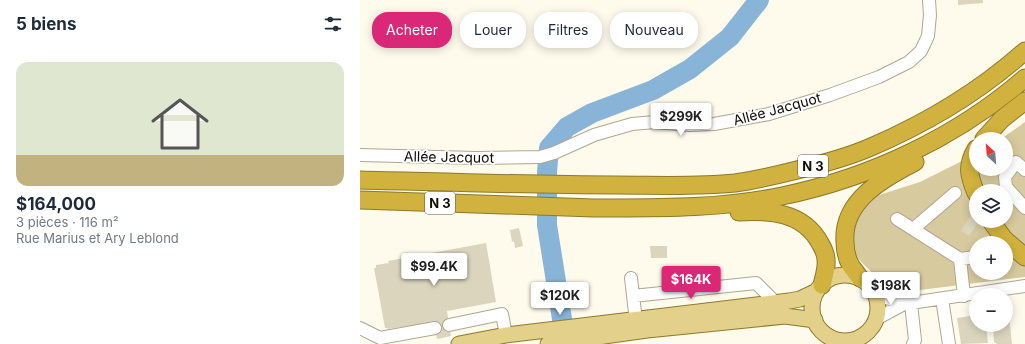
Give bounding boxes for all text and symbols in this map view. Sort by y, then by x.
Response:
chip: Acheter [372,12,452,48]
chip: Louer [460,12,526,48]
chip: Filtres [534,12,602,48]
chip: Nouveau [610,12,698,48]
icon: filters [322,13,344,35]
text: 5 biens [16,14,76,34]
icon: home [144,88,216,160]
street label: Allée Jacquot [731,89,823,128]
pin: $299K [653,103,709,137]
text: $299K [660,108,702,124]
north arrow [969,132,1013,176]
map controls [969,132,1013,332]
street label: Allée Jacquot [404,147,495,166]
road number: N 3 [798,155,828,177]
button: layers [969,184,1013,228]
road number: N 3 [425,192,455,214]
text: $164,000 [16,194,96,214]
text: 3 pièces · 116 m² [16,214,119,230]
text: Rue Marius et Ary Leblond [16,230,179,246]
button: + [969,236,1013,280]
pin: $99.4K [401,253,467,287]
text: $99.4K [410,258,458,274]
pin: $164K [663,266,719,300]
text: $164K [671,271,711,287]
pin: $198K [863,272,919,306]
text: $198K [871,277,911,293]
pin: $120K [532,282,588,316]
text: $120K [540,287,580,303]
button: − [969,288,1013,332]

